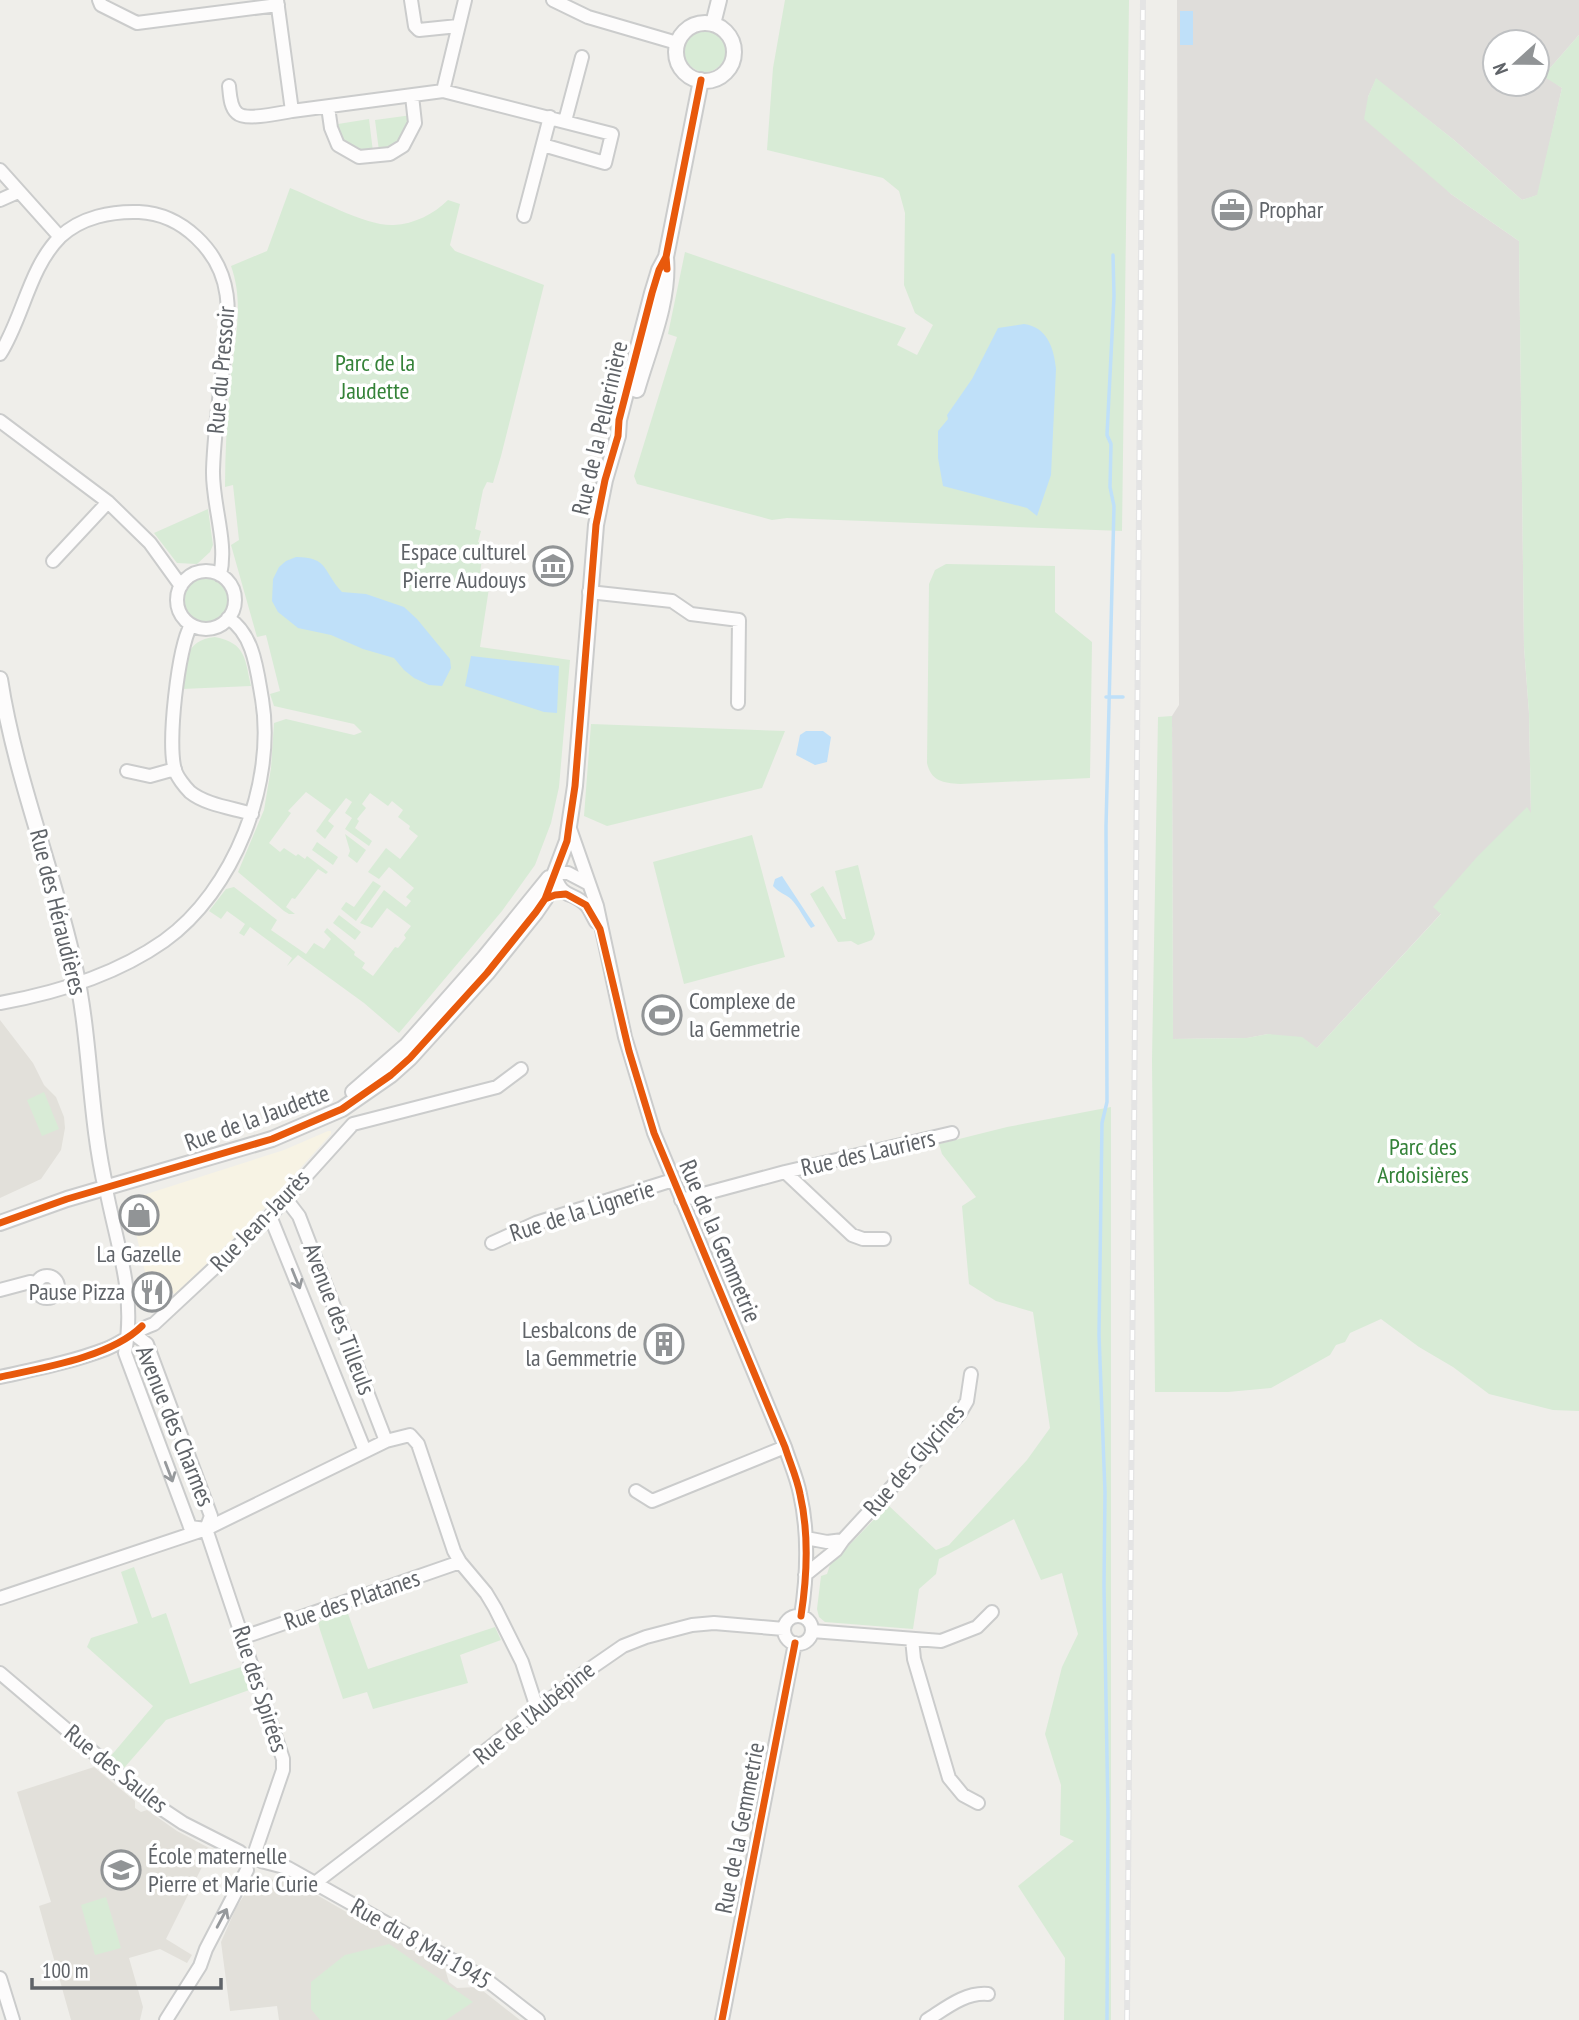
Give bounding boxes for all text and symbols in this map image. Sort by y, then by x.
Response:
north arrow [1481,28,1551,98]
text: N [1487,60,1513,78]
office icon: Prophar [1211,189,1253,231]
place label: Prophar [1259,194,1324,225]
street label: Rue du Pressoir [199,304,242,435]
street label: Rue de la Pellerinière [564,338,635,518]
park label: Parc de la Jaudette [335,347,415,406]
place label: Espace culturel Pierre Audouys [401,536,526,595]
museum icon: Espace culturel Pierre Audouys [532,545,574,587]
street label: Rue des Héraudières [23,826,94,998]
place label: Complexe de la Gemmetrie [689,985,800,1044]
sports icon: Complexe de la Gemmetrie [641,994,683,1036]
street label: Rue de la Jaudette [180,1077,333,1158]
street label: Rue des Lauriers [798,1122,938,1183]
park label: Parc des Ardoisières [1377,1131,1469,1190]
street label: Rue de la Gemmetrie [672,1155,769,1327]
street label: Rue Jean-Jaurès [203,1163,316,1278]
street label: Rue de la Lignerie [506,1173,658,1248]
shop icon: La Gazelle [118,1194,160,1236]
place label: La Gazelle [96,1238,182,1269]
street label: Avenue des Tilleuls [296,1239,383,1399]
one-way arrow [291,1268,304,1289]
restaurant icon: Pause Pizza [131,1271,173,1313]
place label: Pause Pizza [29,1276,125,1307]
place label: Lesbalcons de la Gemmetrie [522,1314,637,1373]
building icon: Lesbalcons de la Gemmetrie [643,1323,685,1365]
street label: Avenue des Charmes [129,1341,222,1511]
street label: Rue des Glycines [856,1397,971,1522]
one-way arrow [164,1461,177,1483]
street label: Rue des Platanes [280,1562,424,1637]
street label: Rue des Spirées [226,1622,295,1756]
street label: Rue de l’Aubépine [467,1654,601,1771]
street label: Rue des Saules [58,1717,174,1820]
street label: Rue de la Gemmetrie [708,1740,771,1916]
place label: École maternelle Pierre et Marie Curie [148,1840,318,1899]
school or university icon: École maternelle Pierre et Marie Curie [100,1849,142,1891]
street label: Rue du 8 Mai 1945 [345,1891,497,1996]
one-way arrow [216,1908,230,1929]
scale bar [32,1946,220,1990]
text: 100 m [42,1957,88,1984]

